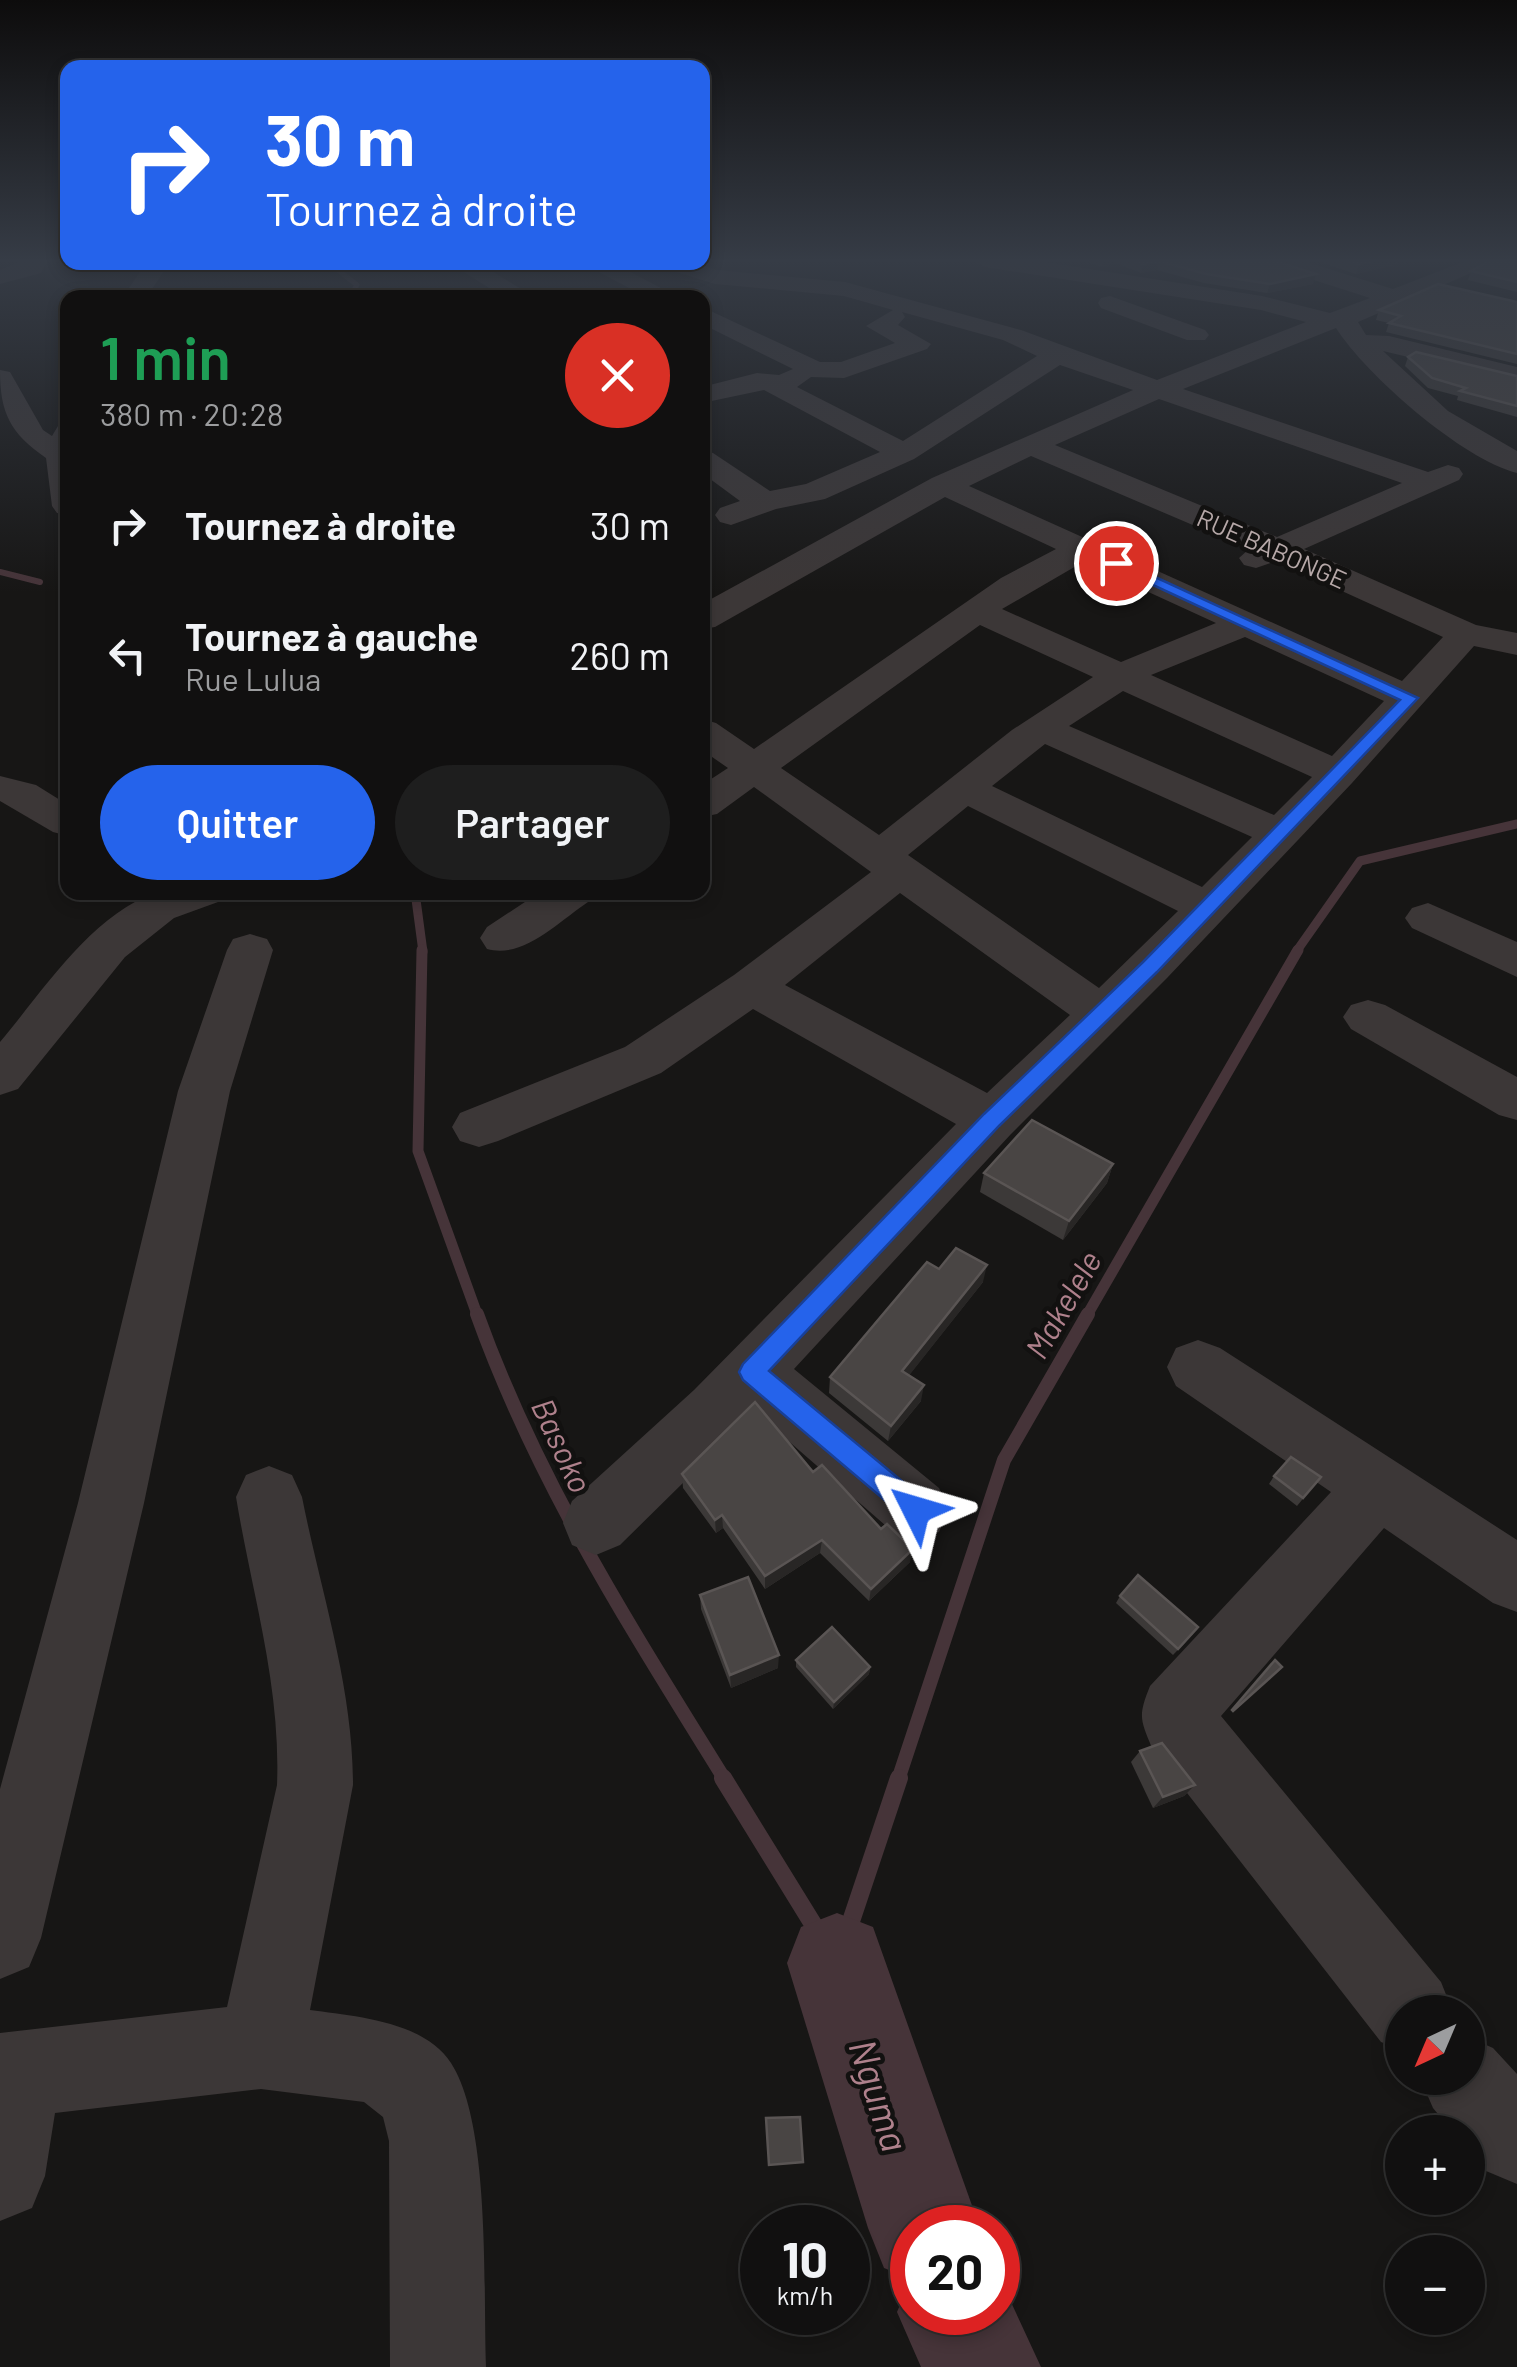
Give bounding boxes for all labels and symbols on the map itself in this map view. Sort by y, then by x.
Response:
street label: RUE BABONGE [1193,502,1351,594]
pin [1074,521,1159,606]
water label: Makelele [1016,1243,1108,1365]
water label: Basoko [525,1392,601,1498]
position arrow [864,1458,968,1562]
north arrow [1385,1995,1485,2095]
water label: Nguma [840,2033,920,2157]
speed limit sign: 20 [890,2205,1020,2335]

